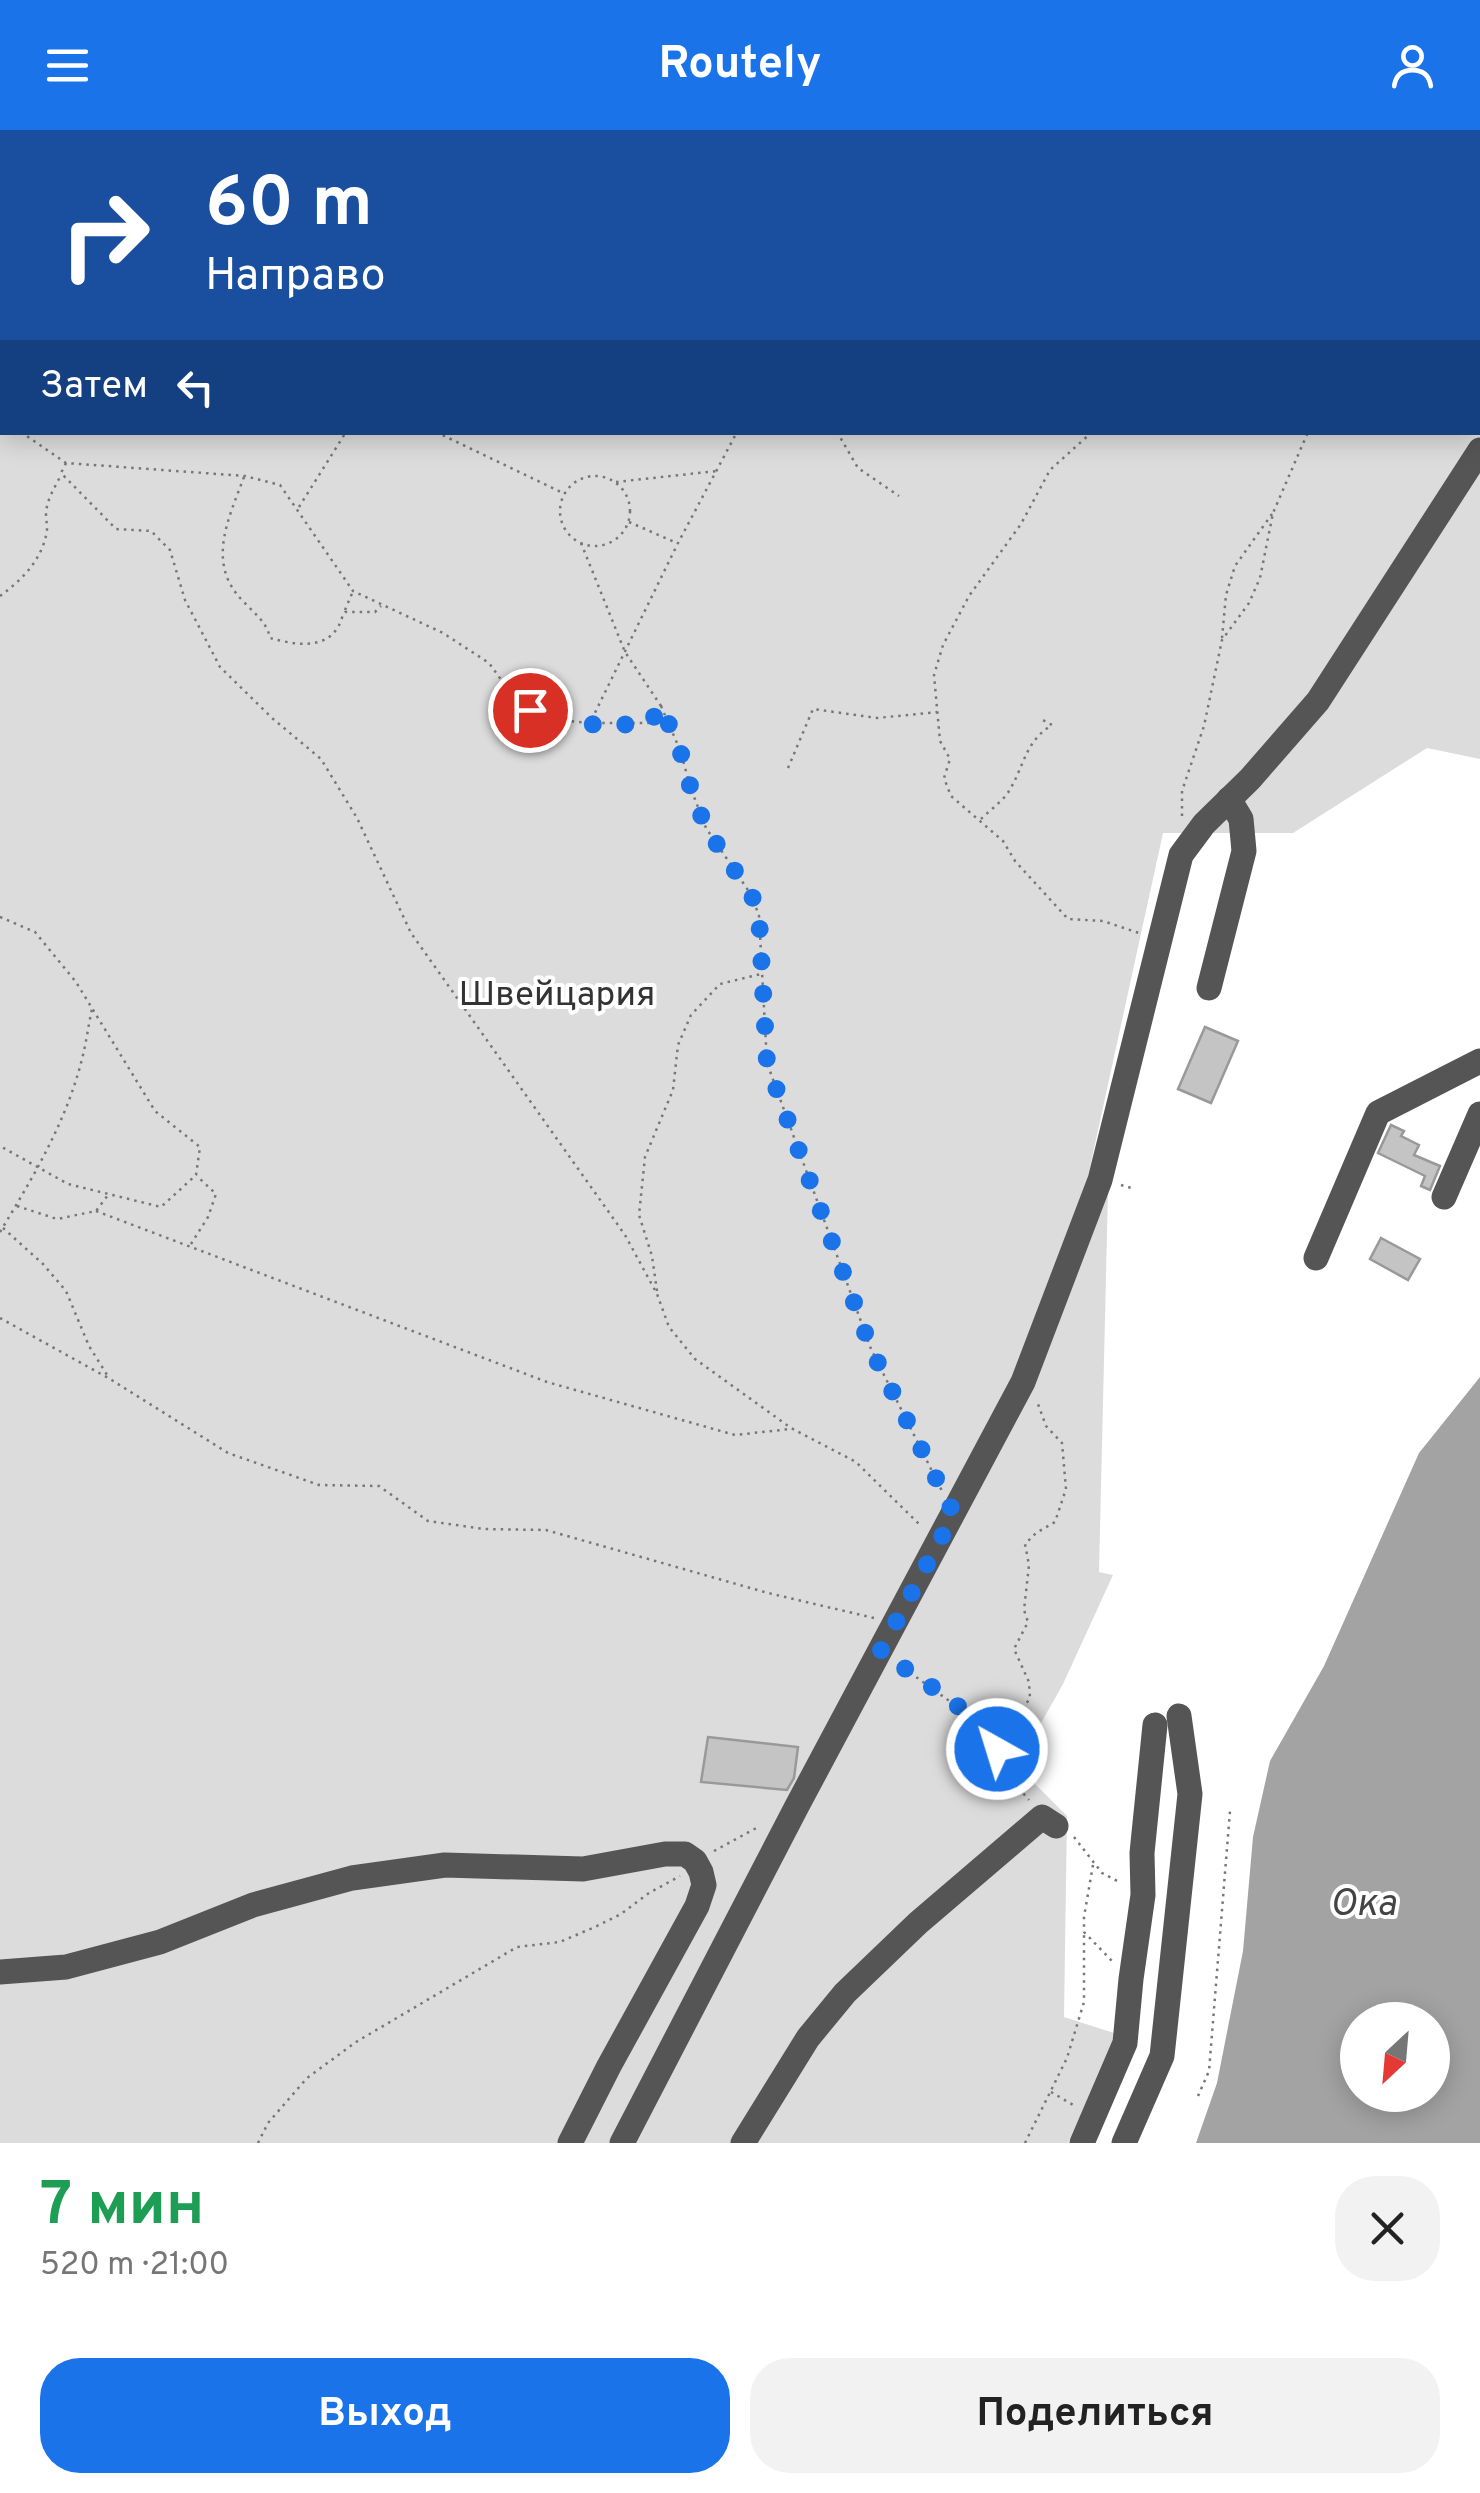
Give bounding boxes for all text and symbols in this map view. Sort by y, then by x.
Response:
text: Routely [659,37,821,94]
icon: menu [40,38,95,93]
icon: person [1385,38,1440,93]
text: 60 m [205,162,373,251]
icon: right [40,170,170,300]
text: Направо [205,249,386,306]
icon: left [168,360,223,415]
text: Затем [40,363,148,412]
pin [488,668,573,753]
icon: arrive [503,683,558,738]
park label: Швейцария [459,974,655,1018]
position arrow [945,1697,1049,1801]
water label: Ока [1330,1881,1397,1930]
north arrow [1340,2002,1450,2112]
map controls [1340,2002,1450,2112]
text: 7 мин [40,2170,204,2246]
button: close [1335,2176,1440,2281]
text: 520 m · 21:00 [40,2246,229,2286]
button: Выход [40,2358,730,2473]
button: Поделиться [750,2358,1440,2473]

